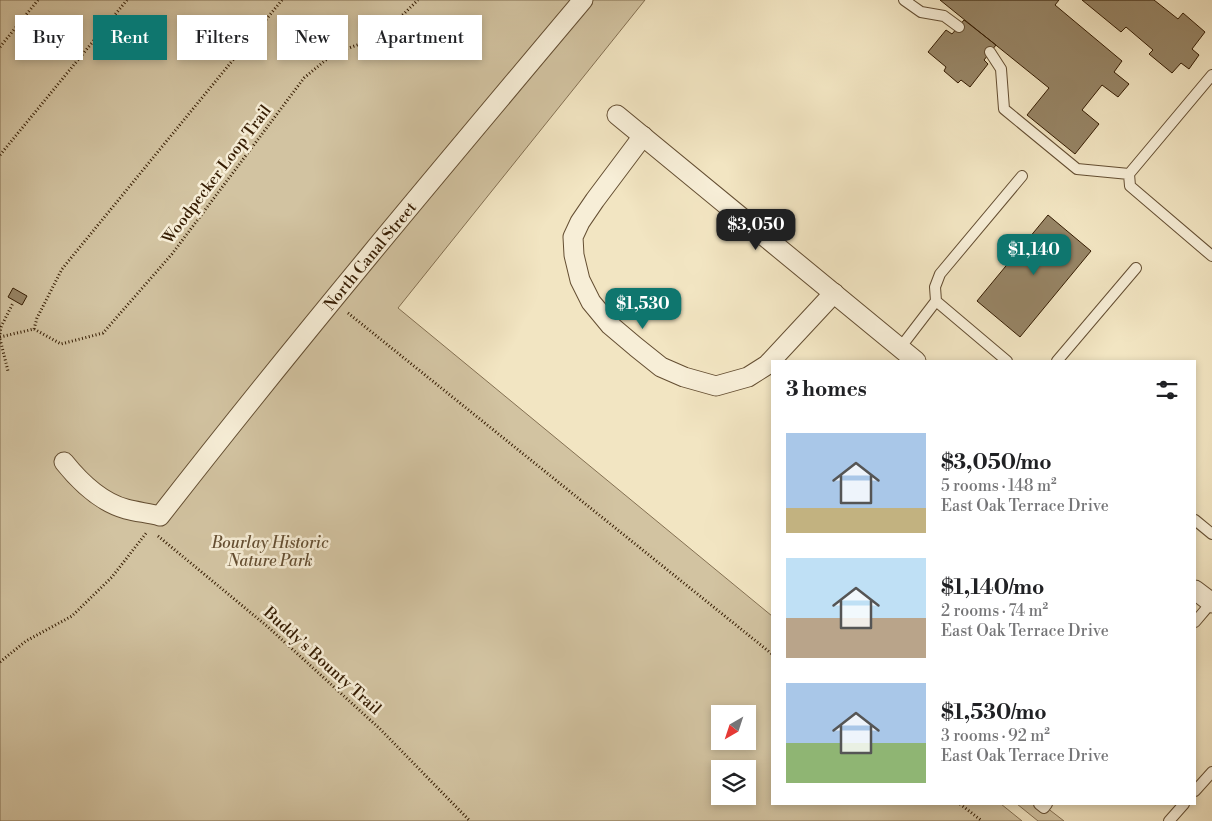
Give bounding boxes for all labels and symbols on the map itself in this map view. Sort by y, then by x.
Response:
street label: Woodpecker Loop Trail [157,101,276,249]
street label: North Canal Street [320,198,421,315]
pin: $3,050 [715,208,797,251]
pin: $1,140 [993,234,1075,276]
pin: $1,530 [602,288,684,330]
park label: Bourlay Historic Nature Park [211,533,329,571]
street label: Buddy's Bounty Trail [259,602,386,719]
north arrow [711,705,756,750]

